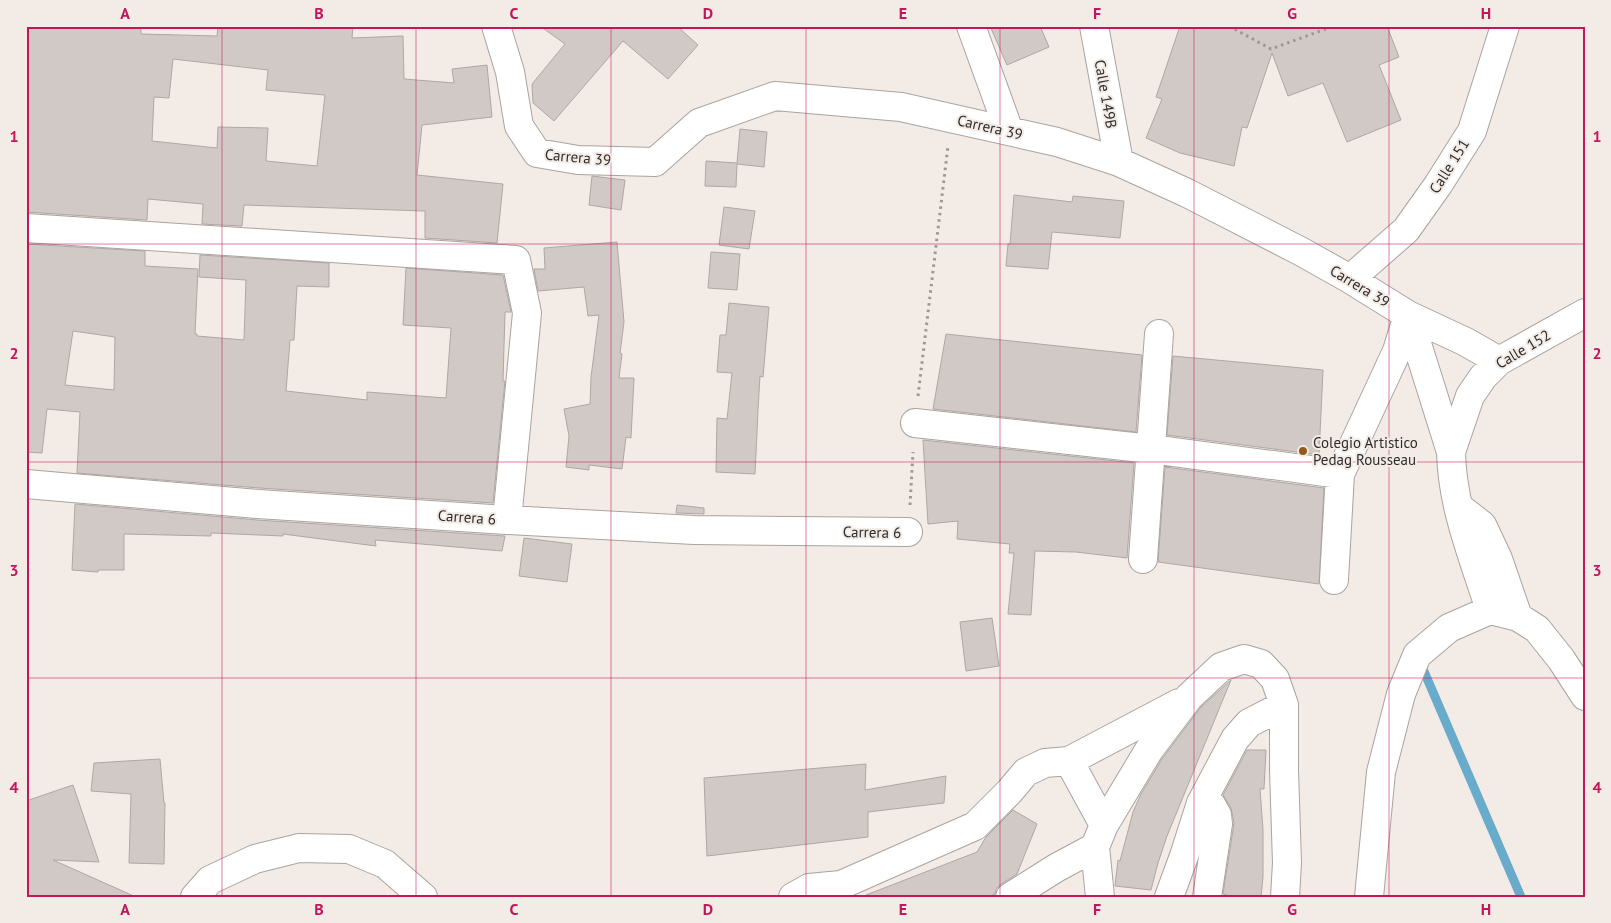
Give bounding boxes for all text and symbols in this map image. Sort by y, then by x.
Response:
text: A [120,3,130,23]
text: B [314,3,324,23]
text: C [510,3,519,23]
text: D [703,3,713,23]
text: E [899,3,907,23]
text: F [1093,3,1101,23]
text: G [1287,3,1297,23]
text: H [1481,3,1491,23]
street label: Calle 149B [1091,58,1121,130]
street label: Carrera 39 [955,110,1025,144]
text: 1 [9,126,19,146]
text: 1 [1592,126,1602,146]
street label: Calle 151 [1425,135,1473,197]
street label: Carrera 39 [544,145,612,169]
street label: Carrera 39 [1327,261,1393,311]
street label: Calle 152 [1492,325,1554,373]
text: 2 [9,343,19,363]
text: 2 [1592,343,1602,363]
place label: Colegio Artistico Pedag Rousseau [1313,433,1418,469]
marker: Colegio Artistico Pedag Rousseau [1297,445,1309,457]
street label: Carrera 6 [437,505,497,529]
street label: Carrera 6 [843,522,901,542]
text: 3 [9,560,19,580]
text: 3 [1592,560,1602,580]
text: 4 [9,777,19,797]
text: 4 [1592,777,1602,797]
text: A [120,899,130,919]
text: B [314,899,324,919]
text: C [510,899,519,919]
text: D [703,899,713,919]
text: E [899,899,907,919]
text: F [1093,899,1101,919]
text: G [1287,899,1297,919]
text: H [1481,899,1491,919]

